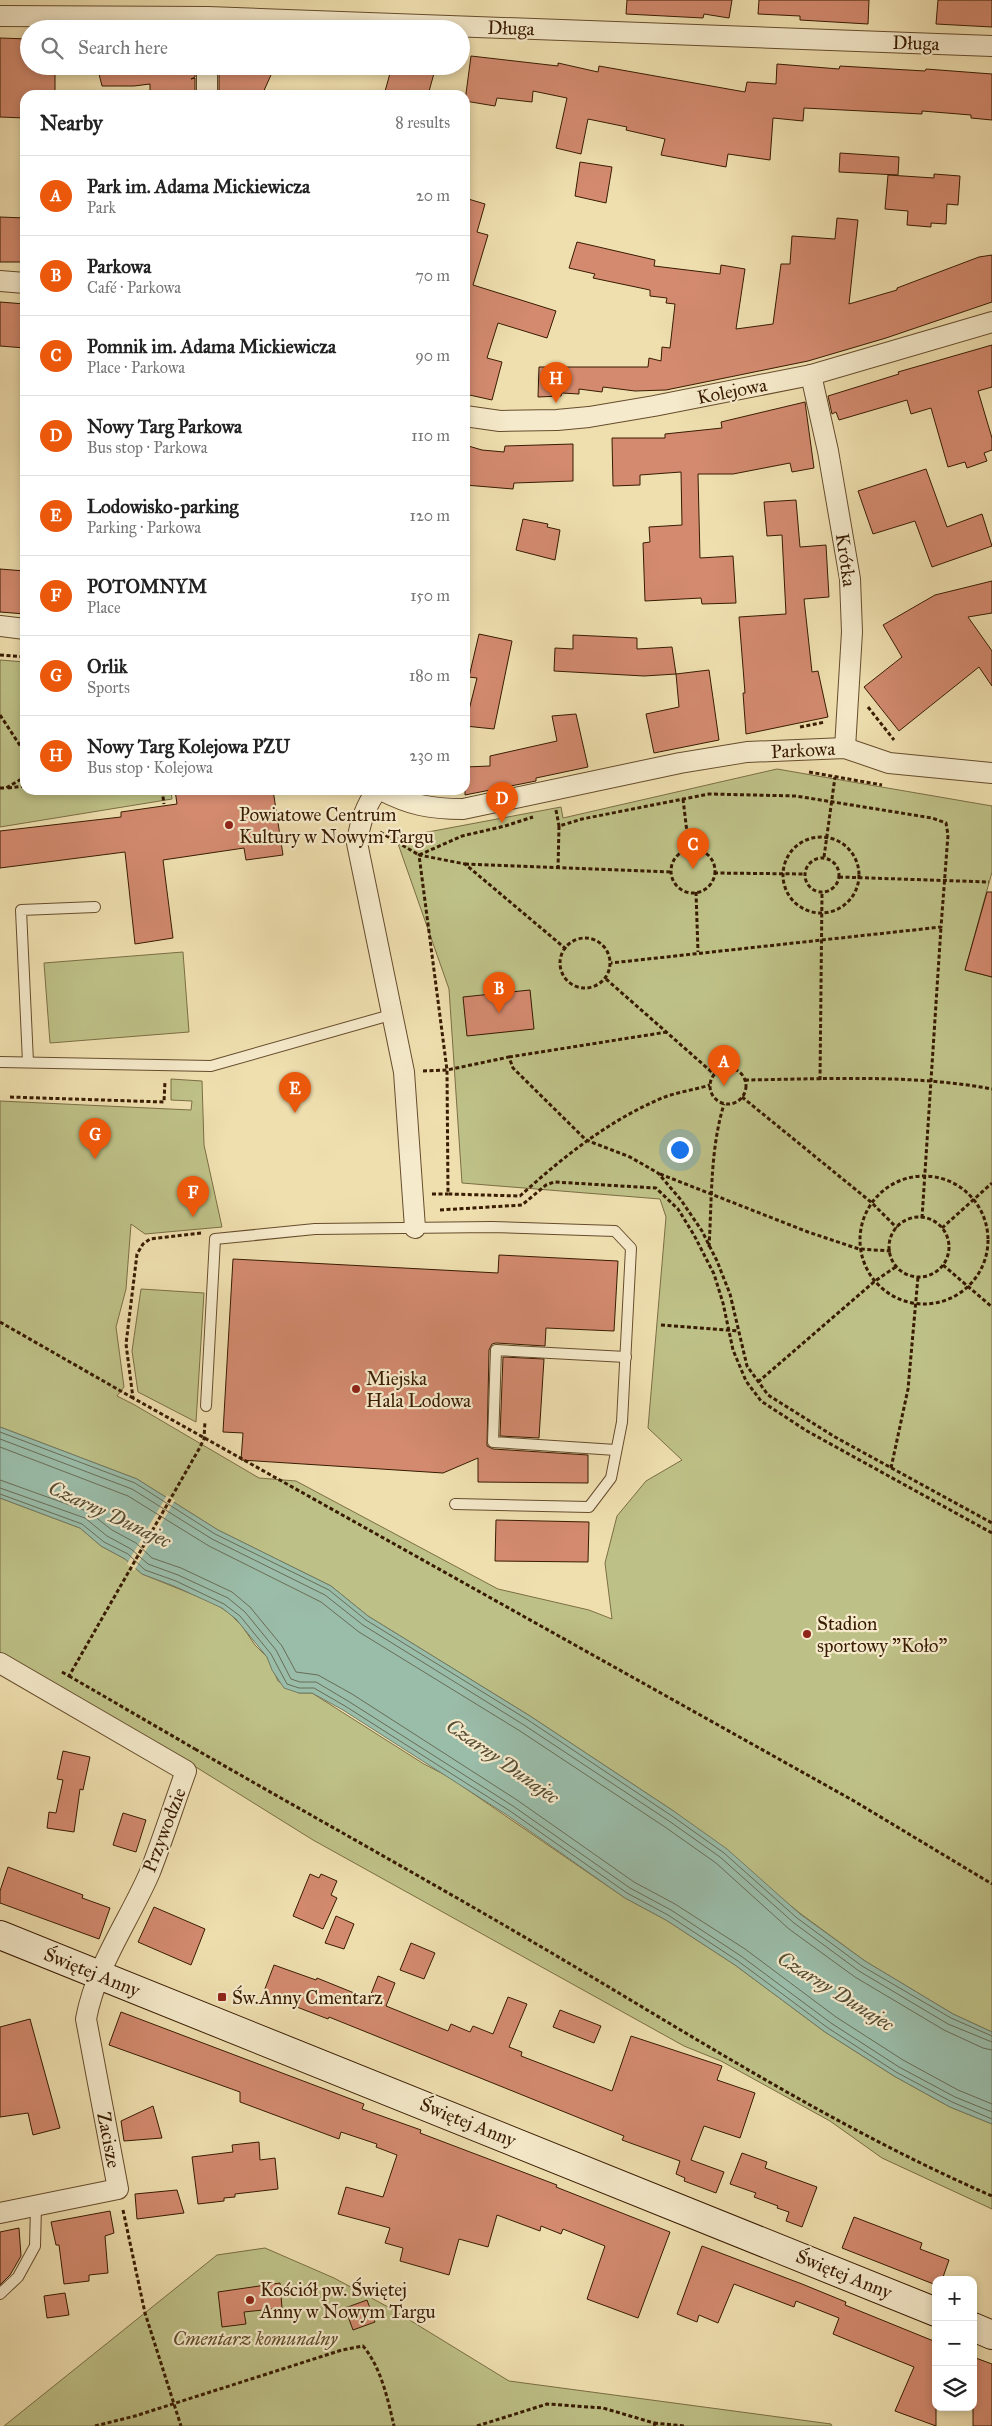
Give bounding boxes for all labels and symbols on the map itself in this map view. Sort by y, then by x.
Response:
street label: Długa [487,16,536,41]
street label: Długa [892,31,941,56]
pin: H [540,362,572,403]
street label: Kolejowa [695,373,770,409]
street label: Krótka [831,532,861,589]
street label: Parkowa [770,737,837,763]
pin: D [486,782,518,823]
place label: Powiatowe Centrum Kultury w Nowym Targu [239,803,434,849]
marker: Powiatowe Centrum Kultury w Nowym Targu [223,819,235,831]
pin: C [677,828,709,869]
pin: B [483,972,515,1013]
pin: A [708,1045,740,1086]
pin: E [279,1072,311,1113]
pin: G [79,1118,111,1159]
your location [667,1137,693,1163]
pin: F [177,1176,209,1217]
place label: Miejska Hala Lodowa [366,1367,472,1412]
marker: Miejska Hala Lodowa [350,1383,362,1395]
water label: Czarny Dunajec [45,1475,176,1553]
place label: Stadion sportowy "Koło" [817,1612,948,1657]
marker: Stadion sportowy "Koło" [801,1628,813,1640]
water label: Czarny Dunajec [442,1713,565,1809]
street label: Przywodzie [137,1784,191,1876]
street label: Świętej Anny [41,1941,145,2002]
water label: Czarny Dunajec [773,1946,899,2037]
place label: Św.Anny Cmentarz [232,1985,383,2009]
marker: Św.Anny Cmentarz [216,1991,228,2003]
street label: Świętej Anny [417,2091,521,2152]
street label: Zacisze [92,2110,126,2170]
street label: Świętej Anny [793,2243,897,2304]
place label: Kościół pw. Świętej Anny w Nowym Targu [259,2277,436,2324]
marker: Kościół pw. Świętej Anny w Nowym Targu [244,2294,256,2306]
park label: Cmentarz komunalny [173,2327,338,2350]

